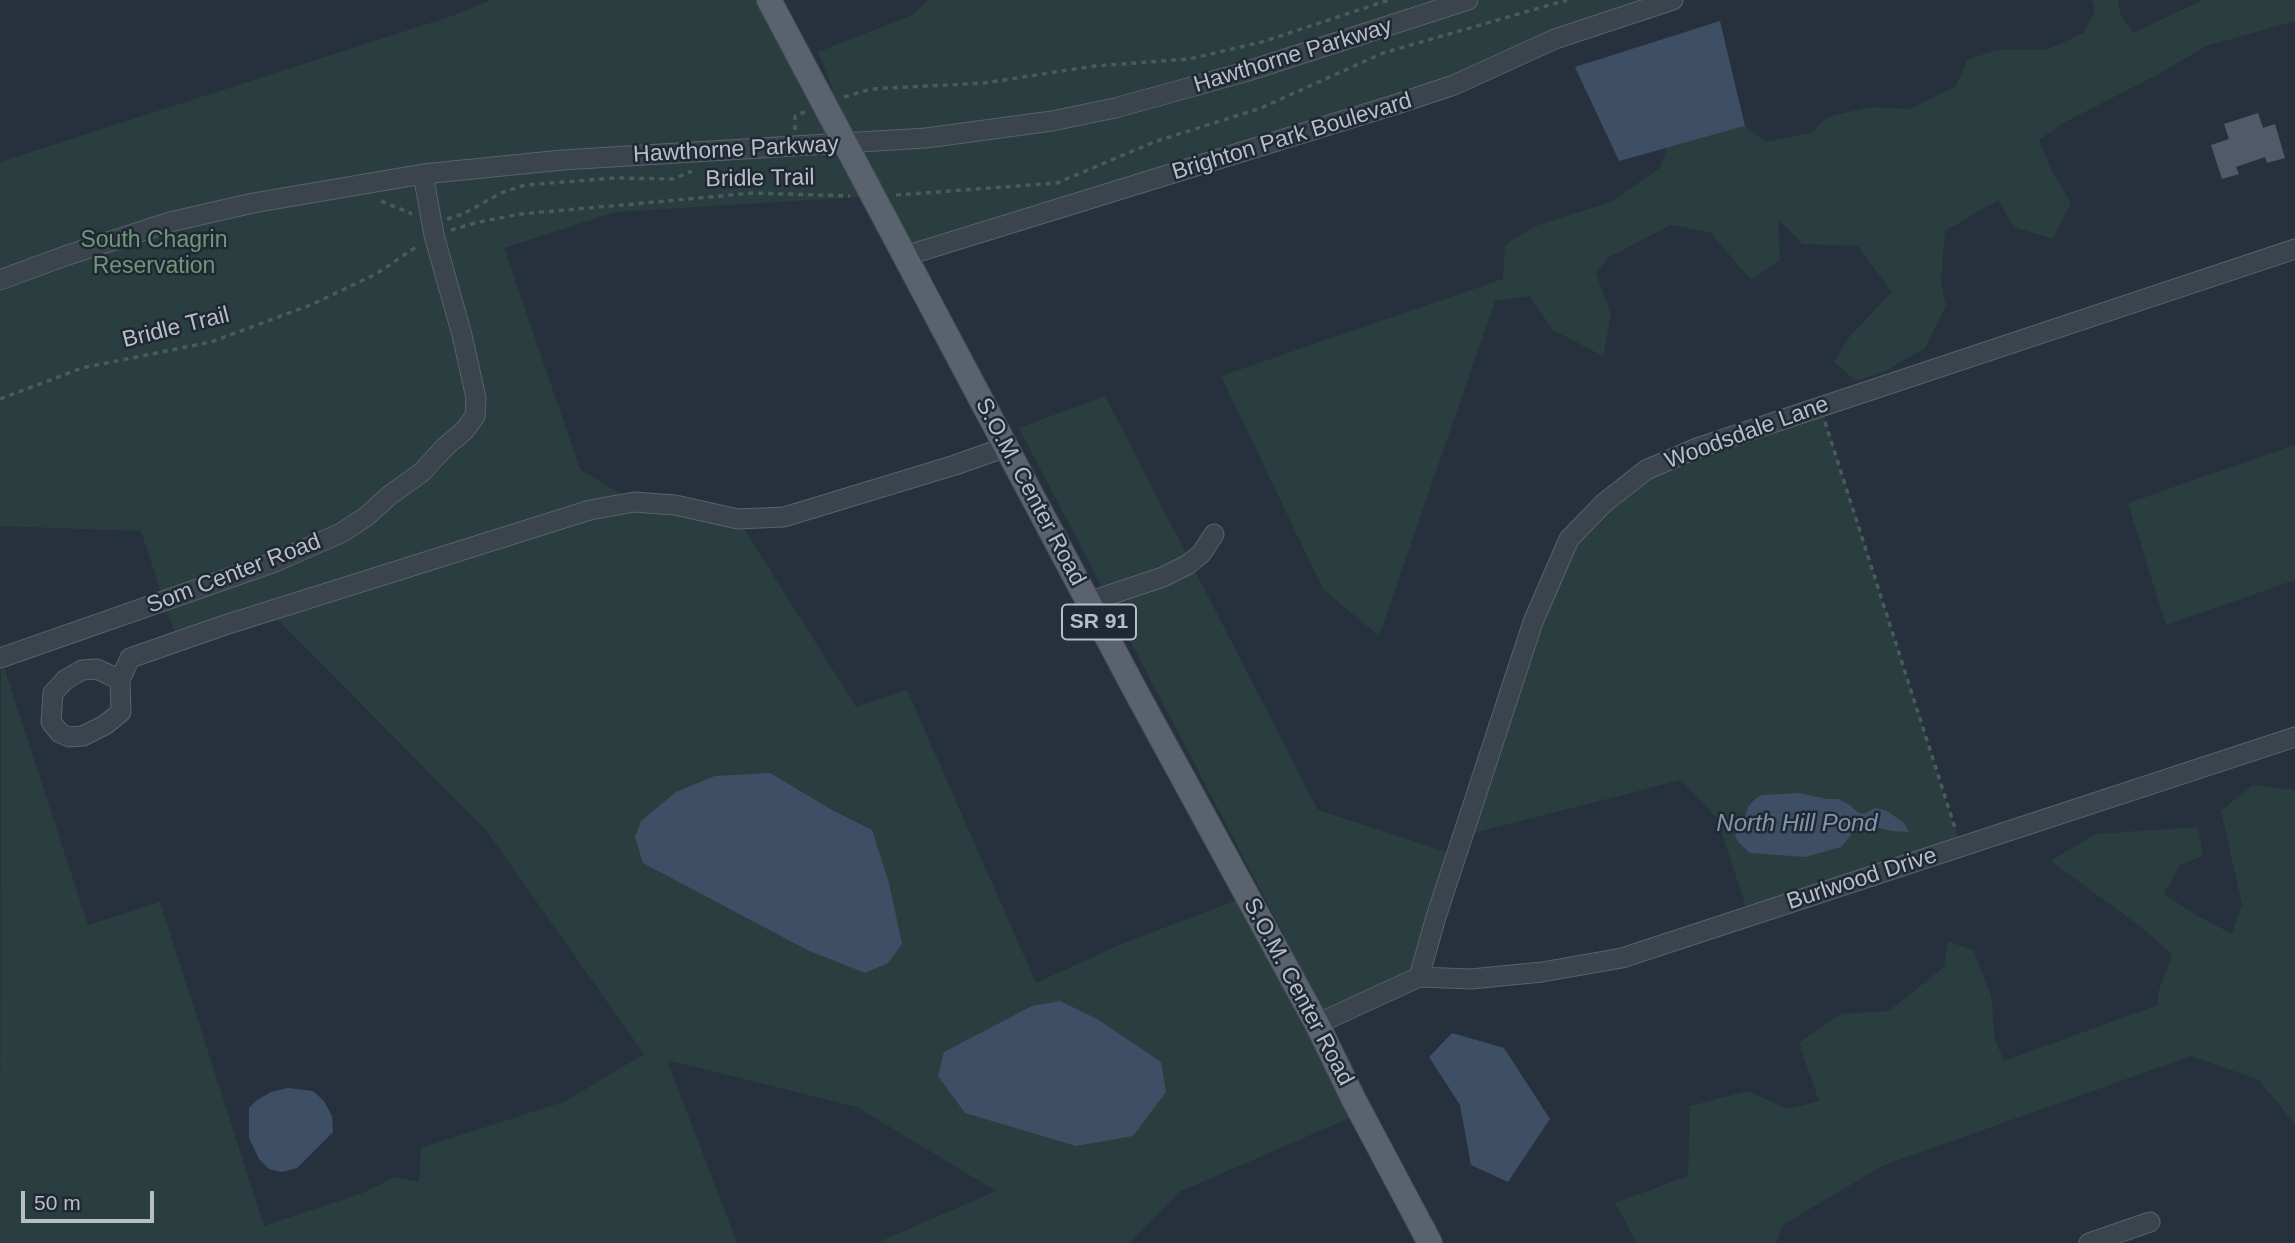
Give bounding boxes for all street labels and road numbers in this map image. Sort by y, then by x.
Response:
street label: Hawthorne Parkway [1191,13,1395,99]
street label: Brighton Park Boulevard [1169,87,1415,187]
street label: Hawthorne Parkway [633,131,839,169]
street label: Bridle Trail [705,164,815,194]
street label: Bridle Trail [120,301,232,355]
street label: Woodsdale Lane [1661,391,1833,475]
street label: S.O.M. Center Road [969,394,1091,590]
street label: Som Center Road [143,528,325,620]
road number: SR 91 [1062,604,1136,640]
street label: Burlwood Drive [1784,842,1940,916]
street label: S.O.M. Center Road [1237,894,1359,1090]

